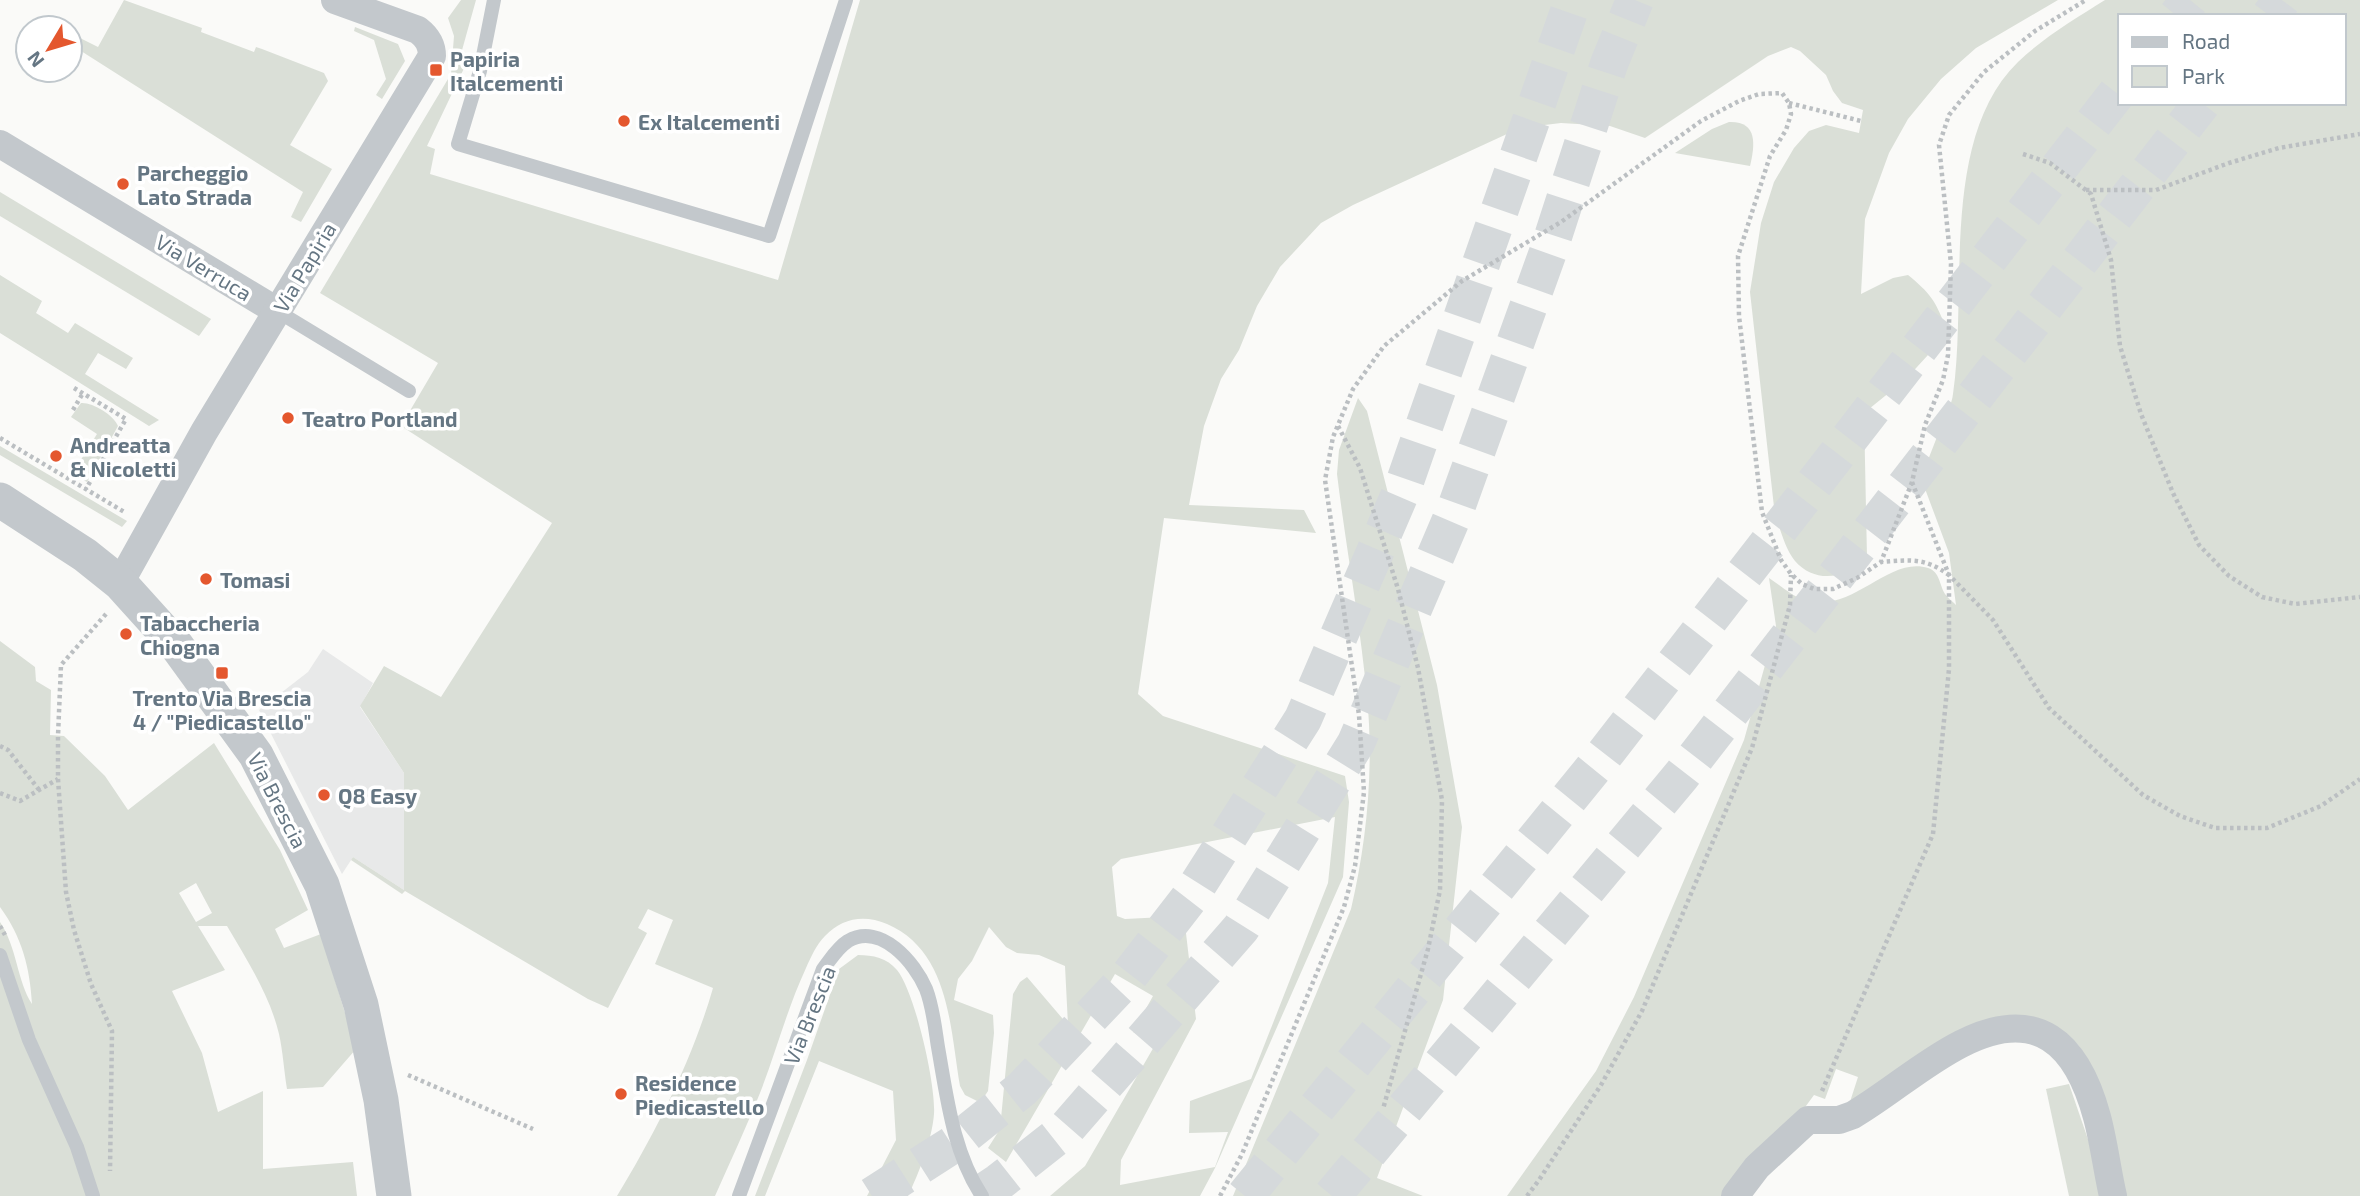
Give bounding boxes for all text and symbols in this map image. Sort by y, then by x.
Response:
north arrow [14,14,84,84]
legend [2118,14,2346,105]
text: Road [2182,28,2230,53]
place label: Papiria Italcementi [450,46,563,95]
text: N [22,47,48,72]
marker: Papiria Italcementi [428,62,444,78]
text: Park [2182,63,2225,88]
place label: Ex Italcementi [638,109,780,134]
marker: Ex Italcementi [616,113,632,129]
place label: Parcheggio Lato Strada [137,160,252,209]
marker: Parcheggio Lato Strada [115,176,131,192]
street label: Via Papiria [267,217,341,317]
street label: Via Verruca [151,229,257,305]
place label: Teatro Portland [302,406,458,431]
marker: Teatro Portland [280,410,296,426]
place label: Andreatta & Nicoletti [70,432,176,481]
marker: Andreatta & Nicoletti [48,448,64,464]
place label: Tomasi [220,567,290,592]
marker: Tomasi [198,571,214,587]
place label: Tabaccheria Chiogna [140,610,260,659]
marker: Tabaccheria Chiogna [118,626,134,642]
marker: Trento Via Brescia 4 / "Piedicastello" [214,665,230,681]
place label: Trento Via Brescia 4 / "Piedicastello" [133,685,311,734]
street label: Via Brescia [243,748,313,852]
place label: Q8 Easy [338,783,417,809]
marker: Q8 Easy [316,787,332,803]
street label: Via Brescia [778,962,840,1068]
place label: Residence Piedicastello [635,1070,764,1119]
marker: Residence Piedicastello [613,1086,629,1102]

